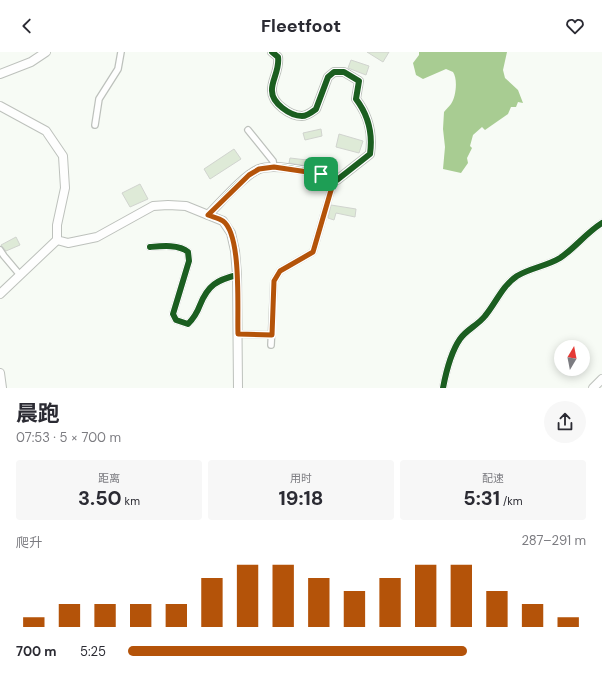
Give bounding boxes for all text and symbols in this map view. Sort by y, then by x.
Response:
text: Fleetfoot [261,14,341,38]
icon: back [16,15,38,37]
icon: heart [564,15,586,37]
pin [304,157,338,191]
icon: arrive [310,163,332,185]
north arrow [554,340,590,376]
map controls [554,340,590,376]
text: 晨跑 [16,399,60,428]
button: share [544,401,586,443]
text: 07:53 · 5 × 700 m [16,429,121,446]
text: 距离 [98,471,120,485]
text: 用时 [290,471,312,485]
text: 配速 [482,471,504,485]
text: 3.50 [78,485,122,511]
text: 19:18 [279,485,324,511]
text: 5:31 [463,485,500,511]
text: km [122,494,140,508]
text: /km [500,494,523,508]
text: 287–291 m [522,532,586,549]
text: 爬升 [16,534,42,551]
text: 700 m [16,643,57,660]
text: 5:25 [80,643,106,660]

